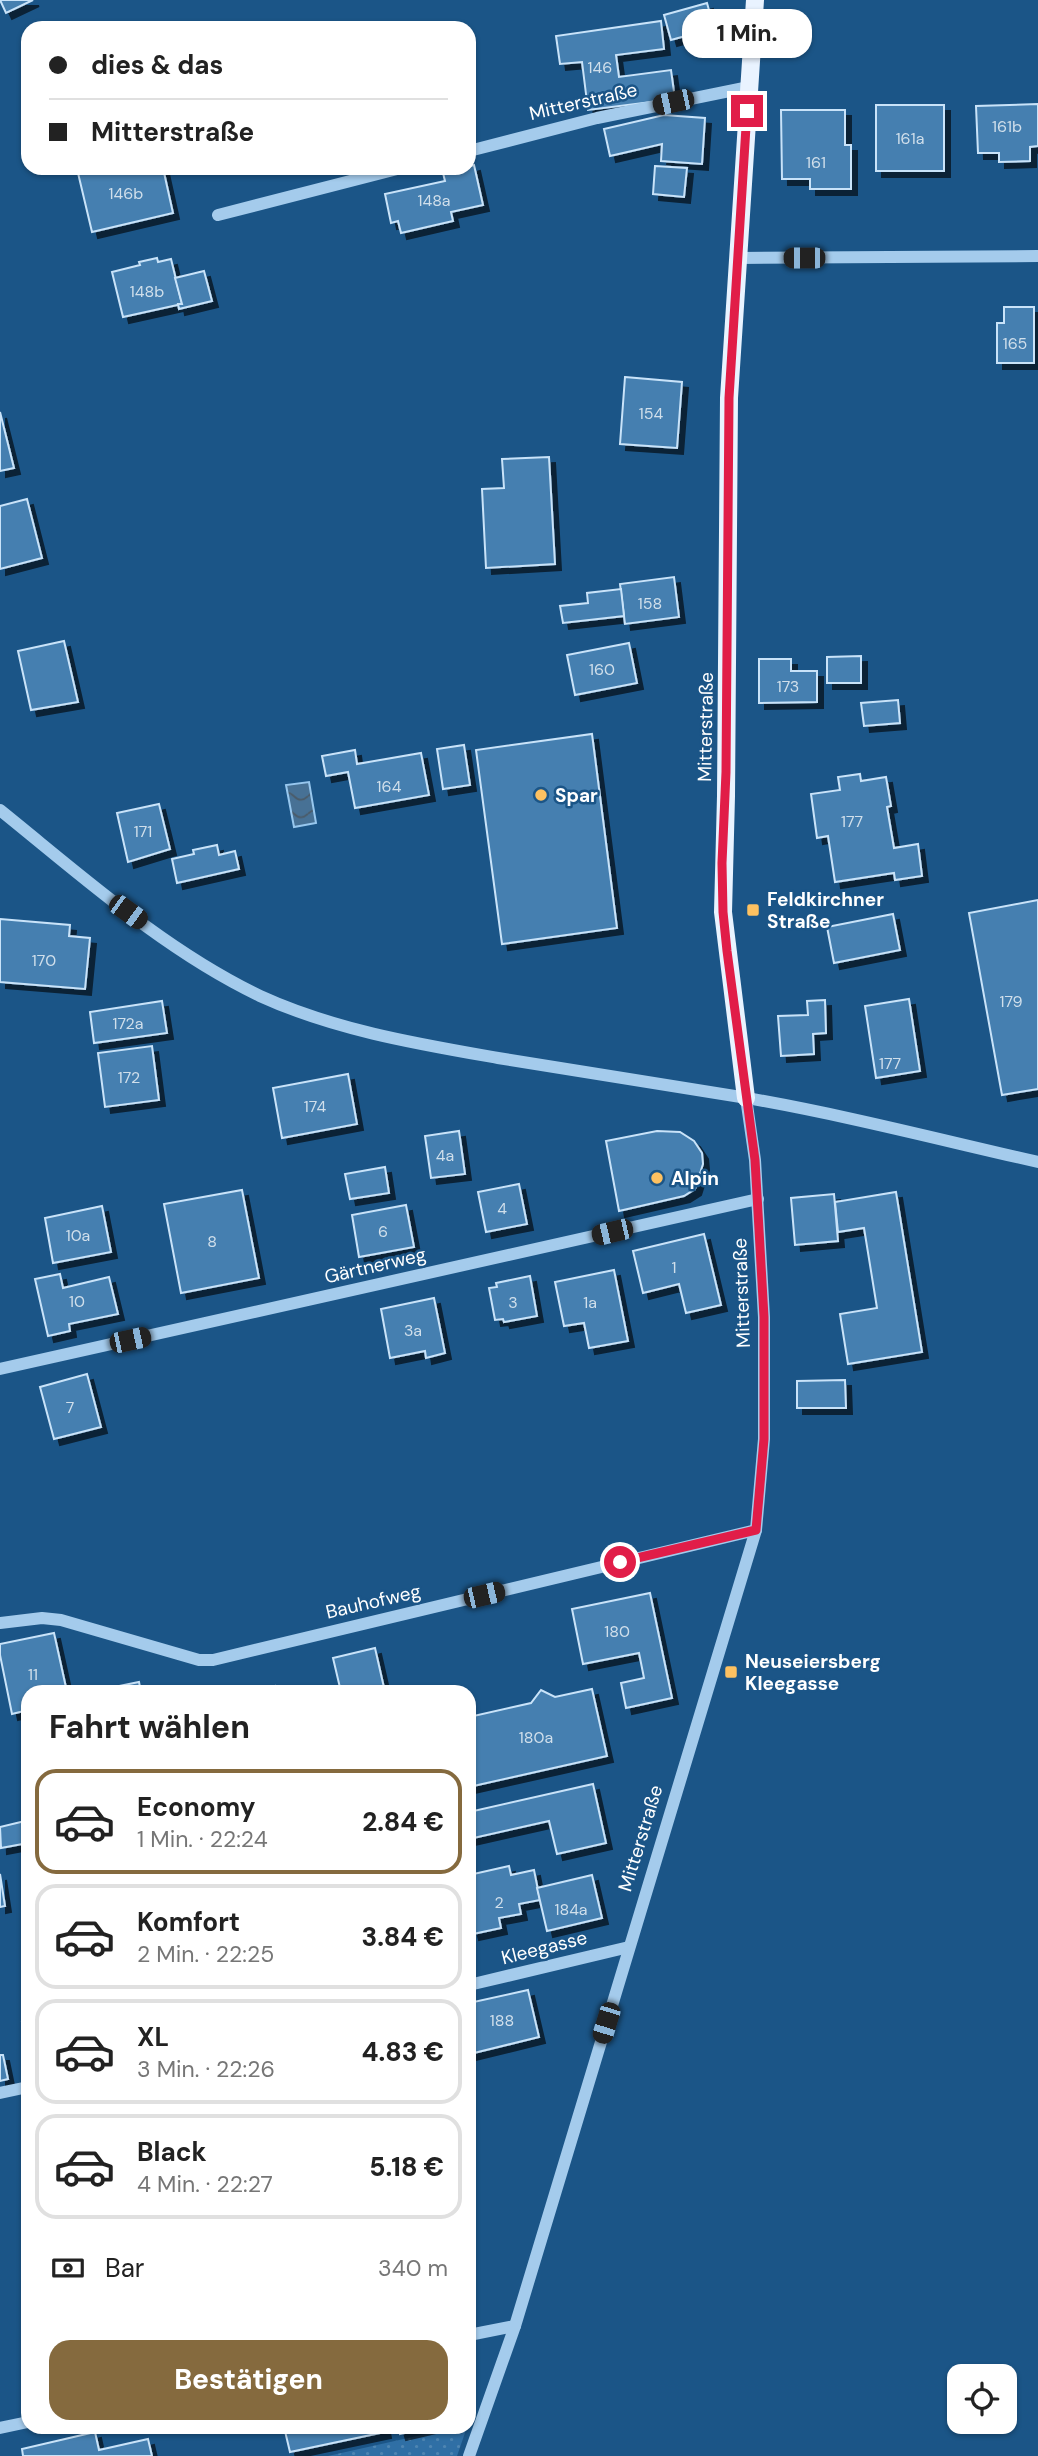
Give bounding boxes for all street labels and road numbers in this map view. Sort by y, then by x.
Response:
street label: Mitterstraße [527,77,640,126]
street label: Mitterstraße [692,672,719,782]
street label: Mitterstraße [727,1238,756,1348]
street label: Gärtnerweg [322,1242,429,1289]
street label: Bauhofweg [323,1578,423,1625]
street label: Mitterstraße [612,1782,669,1894]
street label: Kleegasse [499,1925,590,1970]

